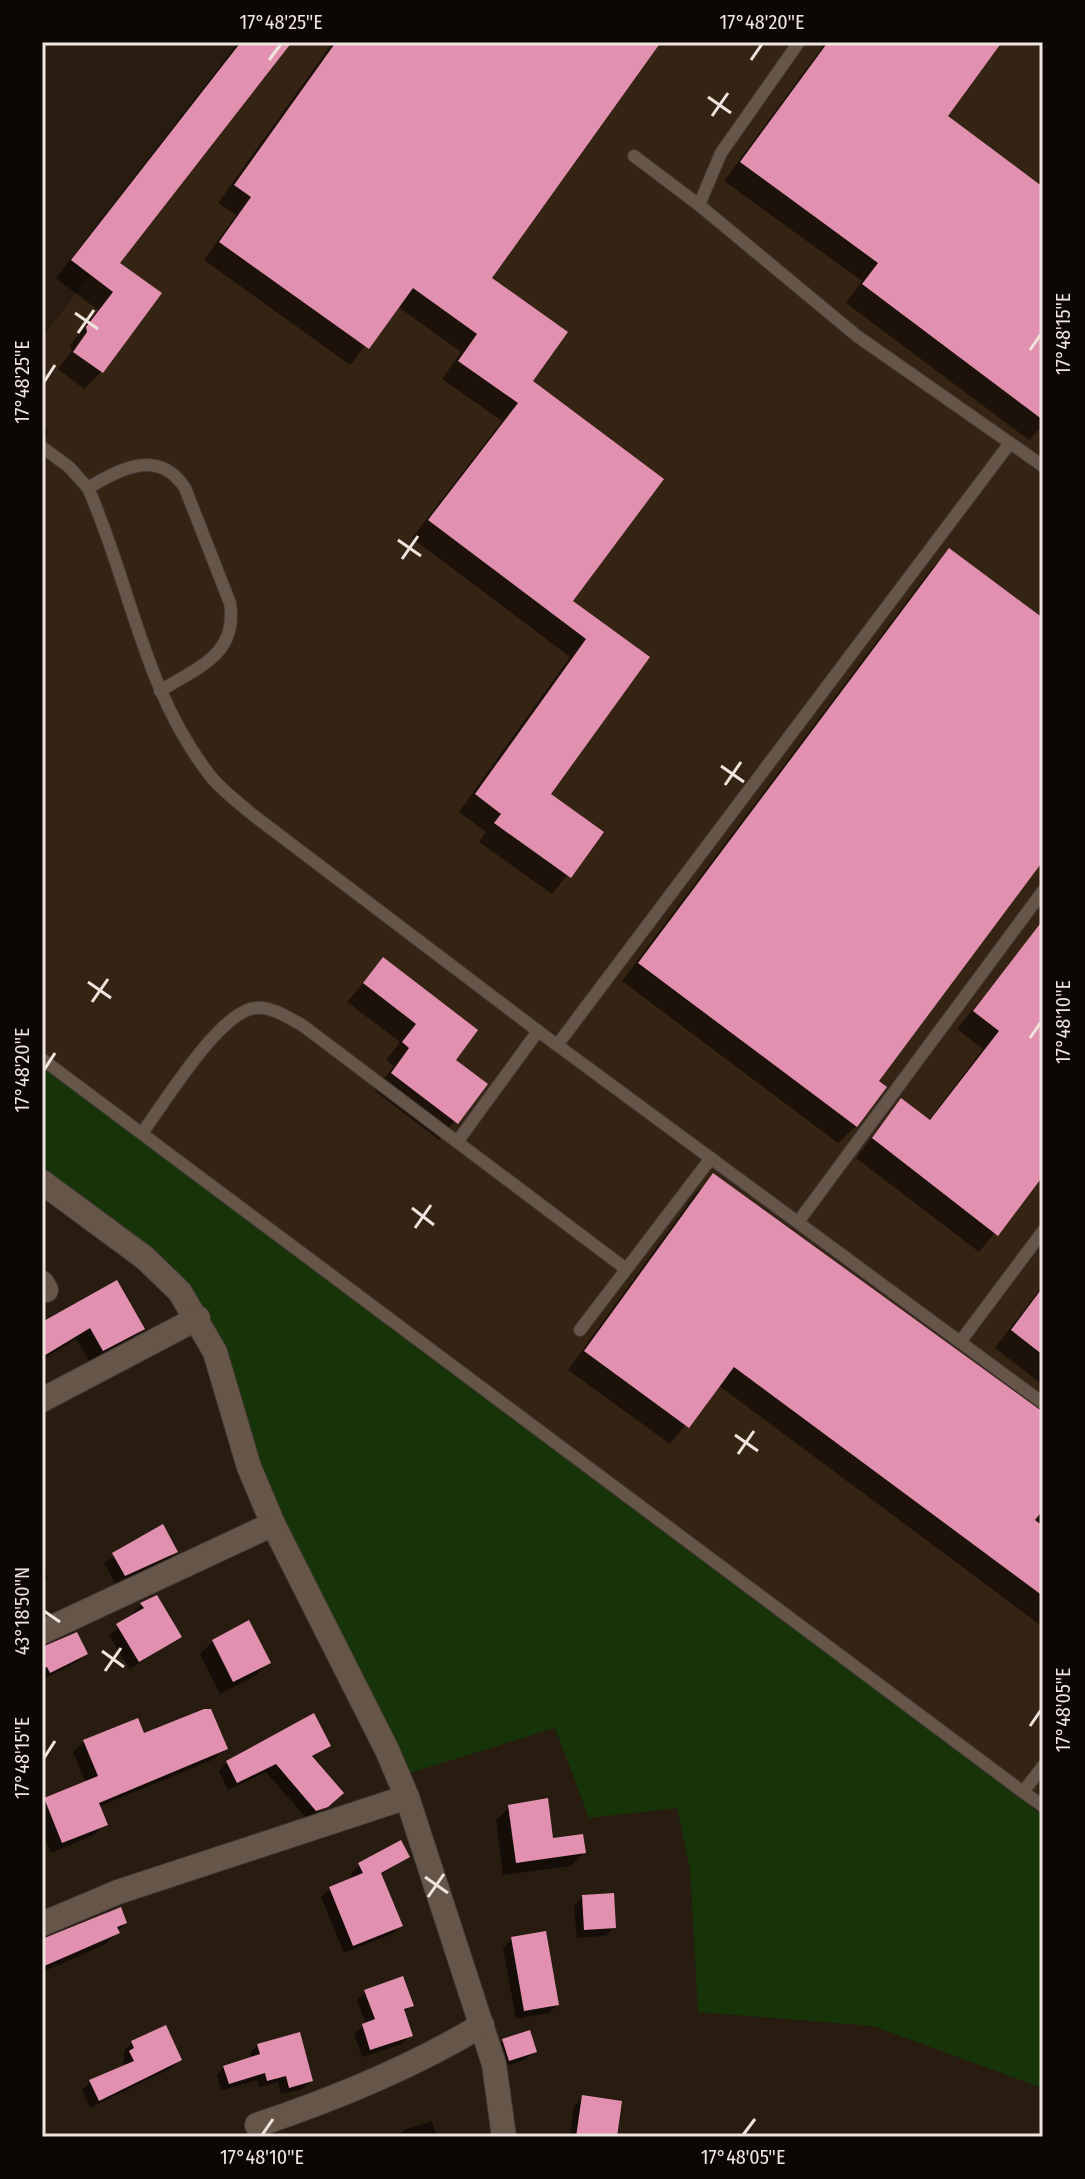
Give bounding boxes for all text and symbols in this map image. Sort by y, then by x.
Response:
text: 17°48'25"E [239,10,323,34]
text: 17°48'20"E [720,10,804,34]
text: 17°48'15"E [1051,293,1075,375]
text: 17°48'25"E [10,340,34,424]
text: 17°48'10"E [1051,980,1075,1064]
text: 17°48'20"E [10,1028,34,1112]
text: 43°18'50"N [10,1567,34,1655]
text: 17°48'05"E [1051,1668,1075,1752]
text: 17°48'15"E [10,1717,34,1799]
text: 17°48'10"E [220,2145,304,2169]
text: 17°48'05"E [701,2145,785,2169]

